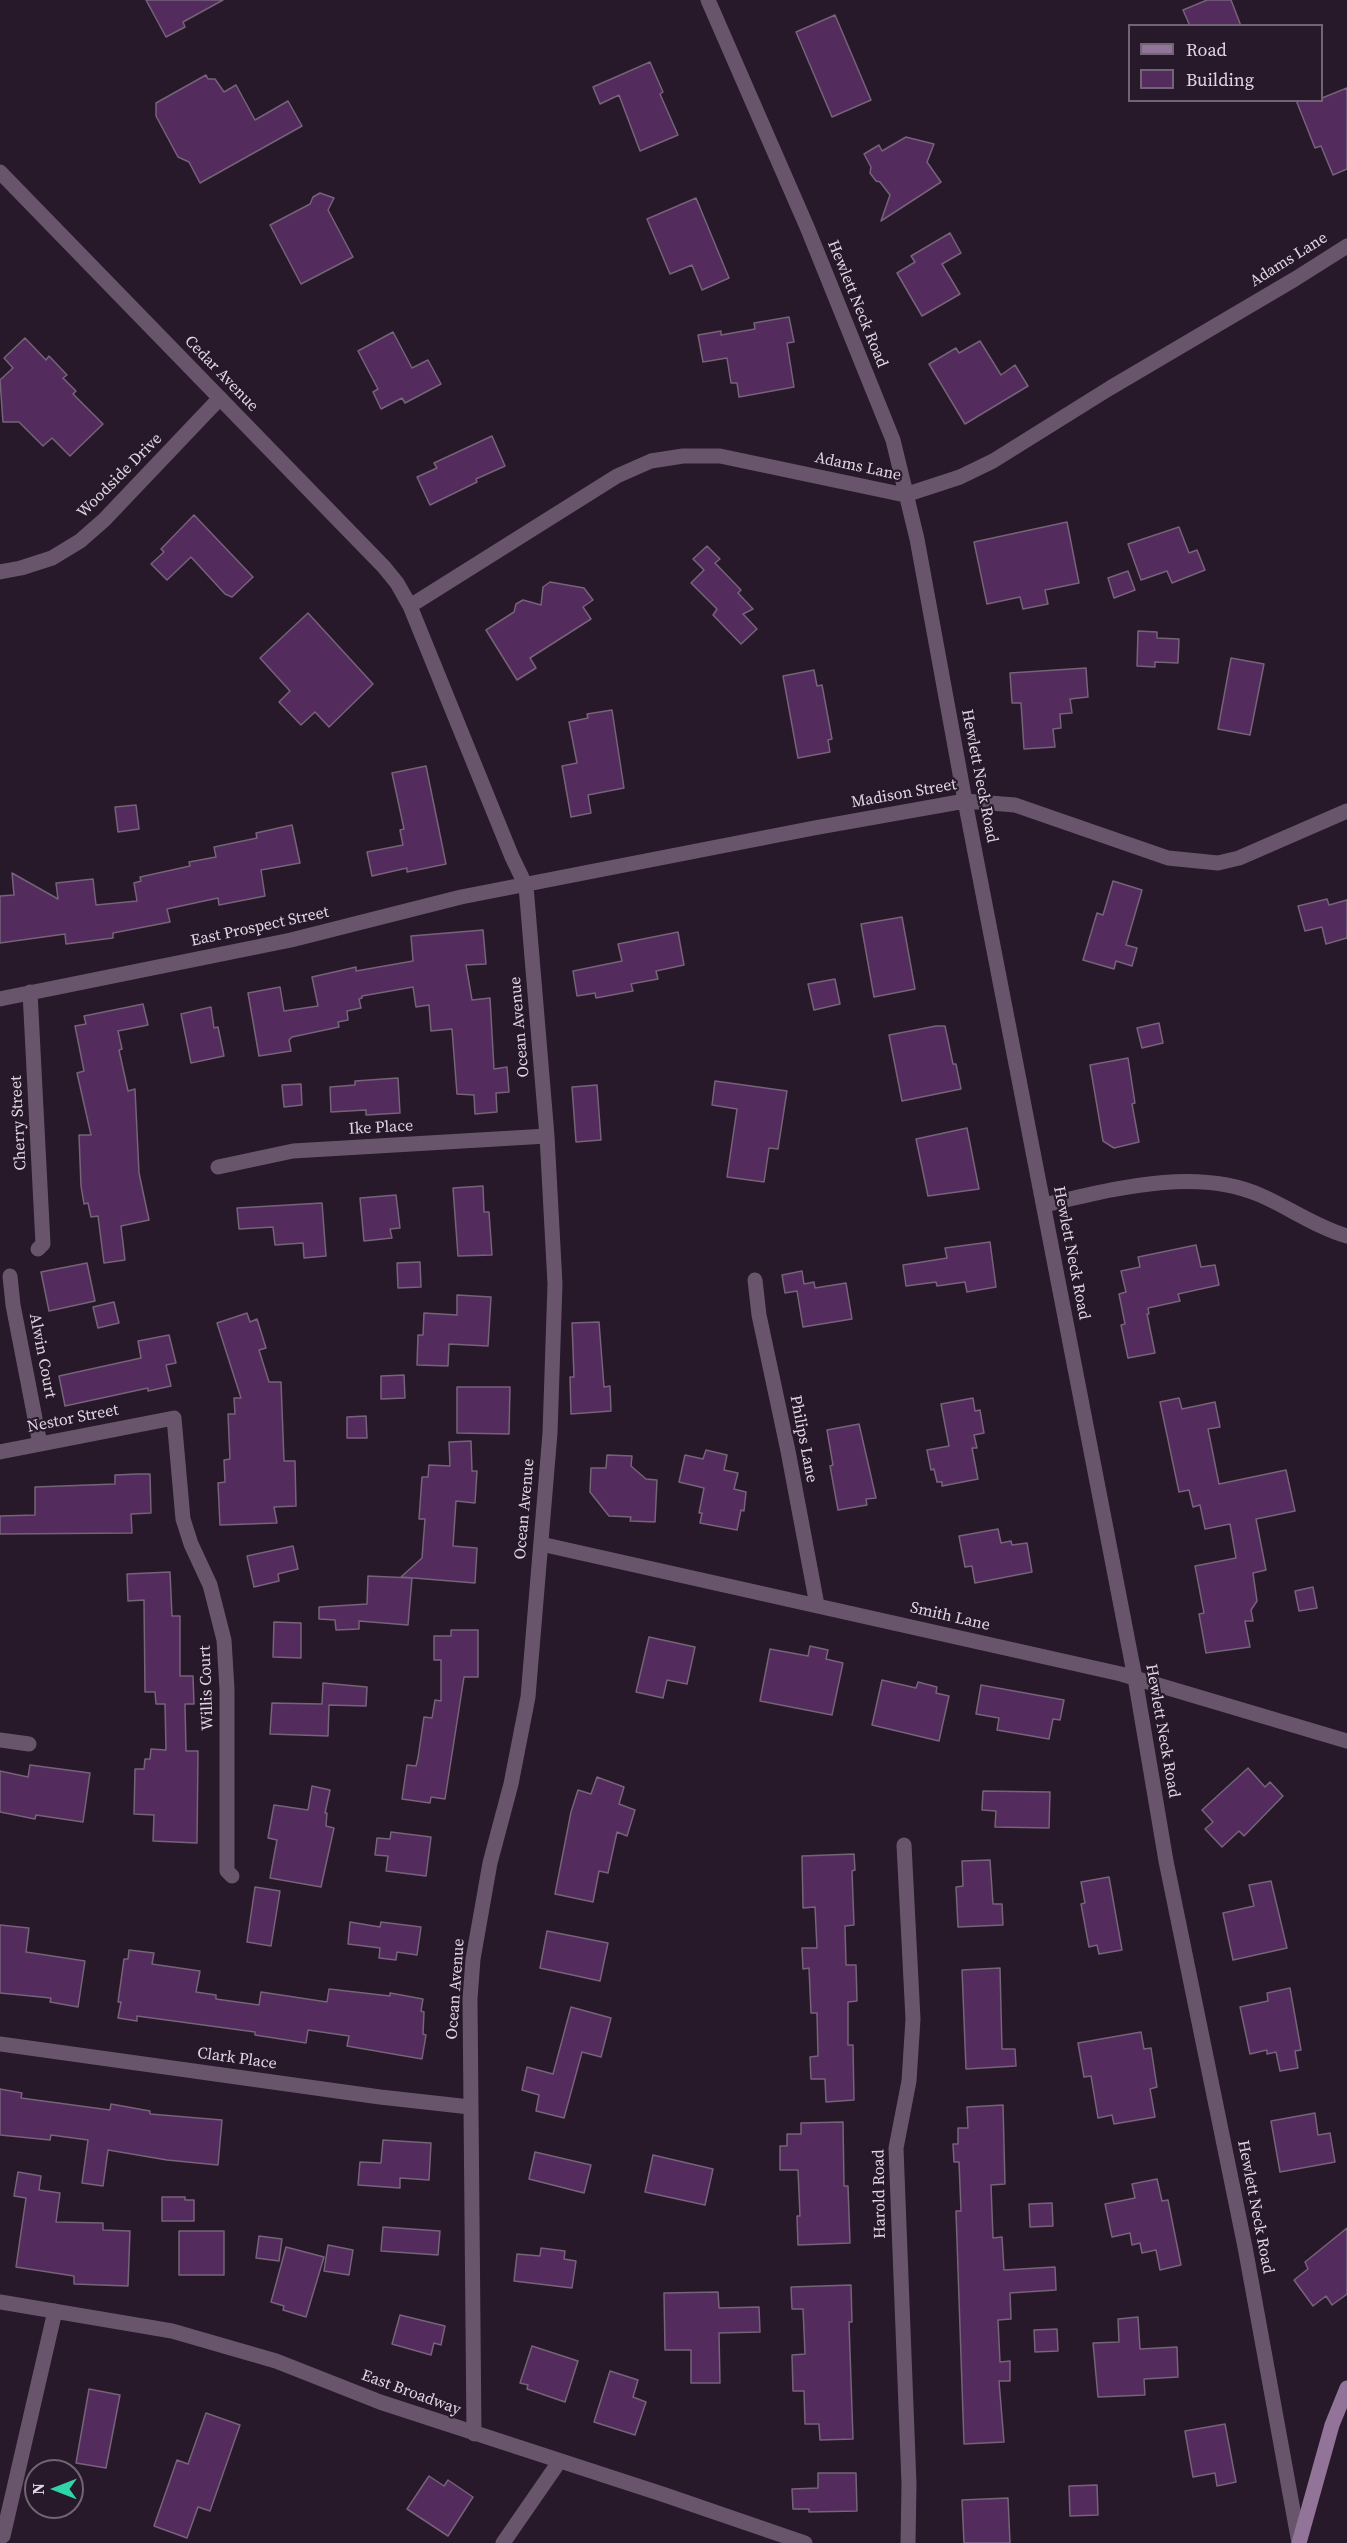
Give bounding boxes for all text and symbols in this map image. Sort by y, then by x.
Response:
legend [1128,24,1323,102]
text: Road [1186,37,1227,62]
text: Building [1186,67,1254,92]
street label: Adams Lane [1247,229,1331,291]
street label: Hewlett Neck Road [823,238,891,370]
street label: Cedar Avenue [180,332,262,416]
street label: Woodside Drive [74,430,166,522]
street label: Adams Lane [813,448,903,486]
street label: Hewlett Neck Road [957,708,1001,844]
street label: Madison Street [850,775,958,813]
street label: East Prospect Street [189,903,331,951]
street label: Ocean Avenue [506,976,534,1078]
street label: Cherry Street [7,1075,31,1171]
street label: Ike Place [348,1117,414,1139]
street label: Hewlett Neck Road [1049,1185,1093,1321]
street label: Alwin Court [24,1312,60,1400]
street label: Philips Lane [785,1394,821,1484]
street label: Nestor Street [26,1401,120,1437]
street label: Ocean Avenue [511,1458,539,1560]
street label: Smith Lane [908,1598,992,1636]
street label: Willis Court [196,1645,218,1731]
street label: Hewlett Neck Road [1141,1663,1183,1799]
street label: Ocean Avenue [443,1938,469,2040]
street label: Clark Place [196,2044,278,2074]
street label: Hewlett Neck Road [1233,2139,1277,2275]
street label: Harold Road [870,2149,890,2239]
street label: East Broadway [359,2366,463,2420]
north arrow [24,2459,84,2519]
text: N [27,2483,49,2495]

